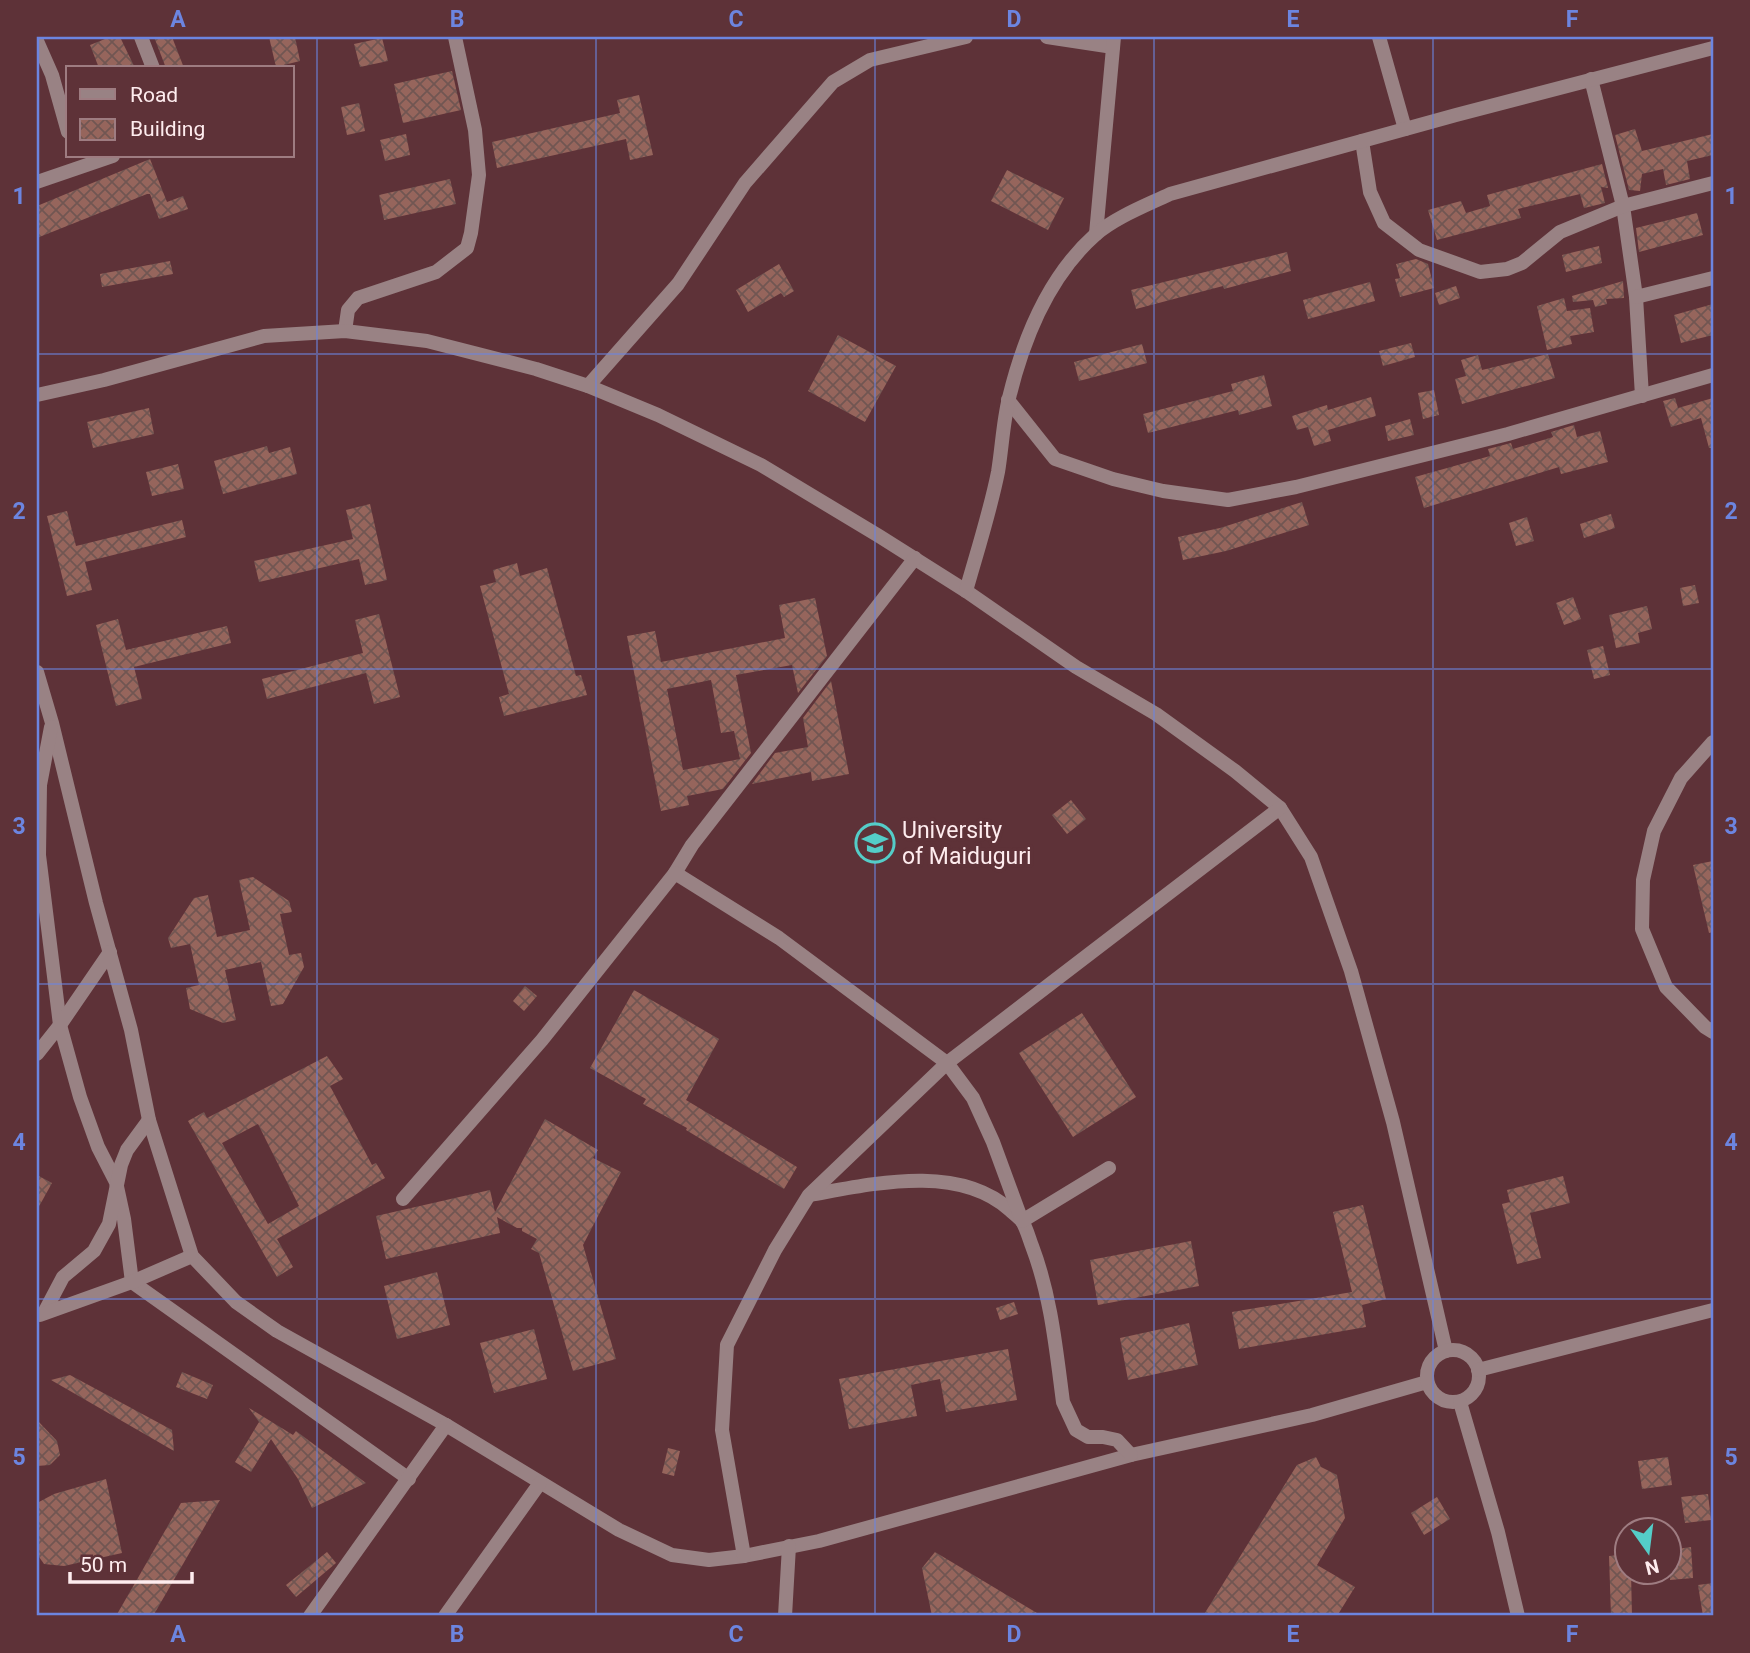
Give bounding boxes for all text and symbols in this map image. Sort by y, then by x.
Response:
text: A [170,6,186,33]
text: B [450,6,464,33]
text: C [728,6,744,33]
text: D [1007,6,1021,33]
text: E [1287,6,1300,33]
text: F [1566,6,1579,33]
legend [66,66,294,158]
text: Road [130,83,178,107]
text: Building [130,117,205,141]
text: 1 [12,183,26,210]
text: 1 [1724,183,1738,210]
text: 2 [12,498,26,525]
text: 2 [1724,498,1738,525]
text: 3 [12,813,26,840]
text: 3 [1724,813,1738,840]
place label: University of Maiduguri [902,817,1032,870]
school or university icon: University of Maiduguri [854,822,896,864]
text: 4 [12,1129,26,1156]
text: 4 [1724,1129,1738,1156]
text: 5 [12,1444,26,1471]
text: 5 [1724,1444,1738,1471]
north arrow [1614,1516,1684,1586]
scale bar [70,1541,192,1585]
text: 50 m [80,1553,127,1577]
text: N [1643,1554,1661,1580]
text: A [170,1621,186,1648]
text: B [450,1621,464,1648]
text: C [728,1621,744,1648]
text: D [1007,1621,1021,1648]
text: E [1287,1621,1300,1648]
text: F [1566,1621,1579,1648]

